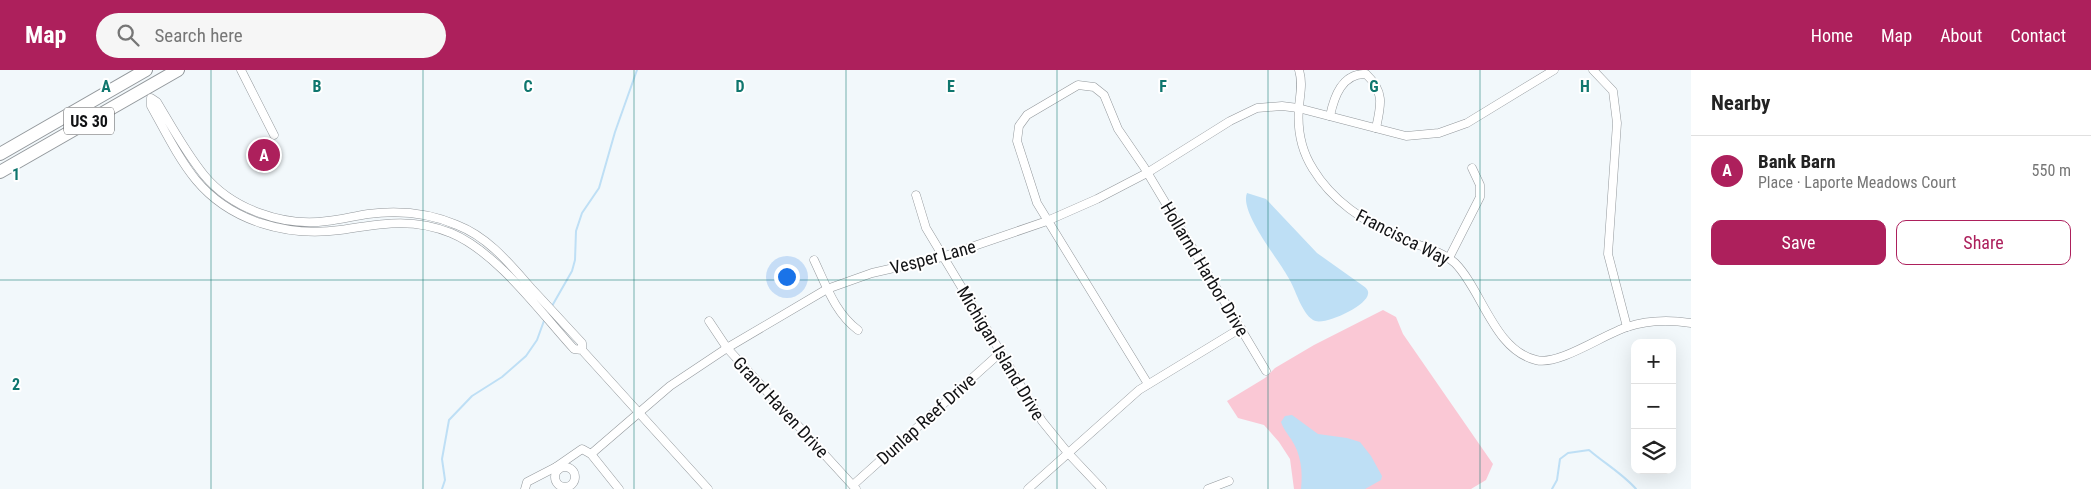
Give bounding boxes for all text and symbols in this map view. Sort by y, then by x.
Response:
search box [96,13,446,58]
text: Map [25,21,66,49]
icon: search [114,21,142,49]
text: Search here [154,24,243,47]
text: Home [1811,25,1853,46]
text: Map [1881,25,1912,46]
text: About [1940,25,1982,46]
text: Contact [2010,25,2066,46]
text: A [101,77,111,96]
text: B [313,77,322,96]
text: C [523,77,533,96]
text: D [735,77,745,96]
text: E [947,77,955,96]
text: F [1159,77,1167,96]
text: G [1369,77,1379,96]
text: H [1580,77,1590,96]
text: Nearby [1711,91,1770,115]
road number: US 30 [64,107,114,134]
pin: A [248,136,280,174]
text: Bank Barn [1758,150,1836,173]
text: A [1722,161,1732,180]
text: 550 m [2032,161,2071,180]
text: 1 [12,165,20,184]
text: Place · Laporte Meadows Court [1758,173,1956,192]
street label: Hollarnd Harbor Drive [1157,198,1253,340]
street label: Francisca Way [1353,204,1454,270]
button: Save [1711,220,1886,265]
button: Share [1896,220,2071,265]
street label: Vesper Lane [888,236,978,278]
your location [774,264,800,290]
street label: Michigan Island Drive [953,282,1049,424]
map controls [1631,339,1676,474]
button: + [1631,339,1676,384]
street label: Grand Haven Drive [729,352,833,462]
street label: Dunlap Reef Drive [872,369,980,469]
text: 2 [12,375,20,394]
button: − [1631,384,1676,429]
button: layers [1631,429,1676,474]

